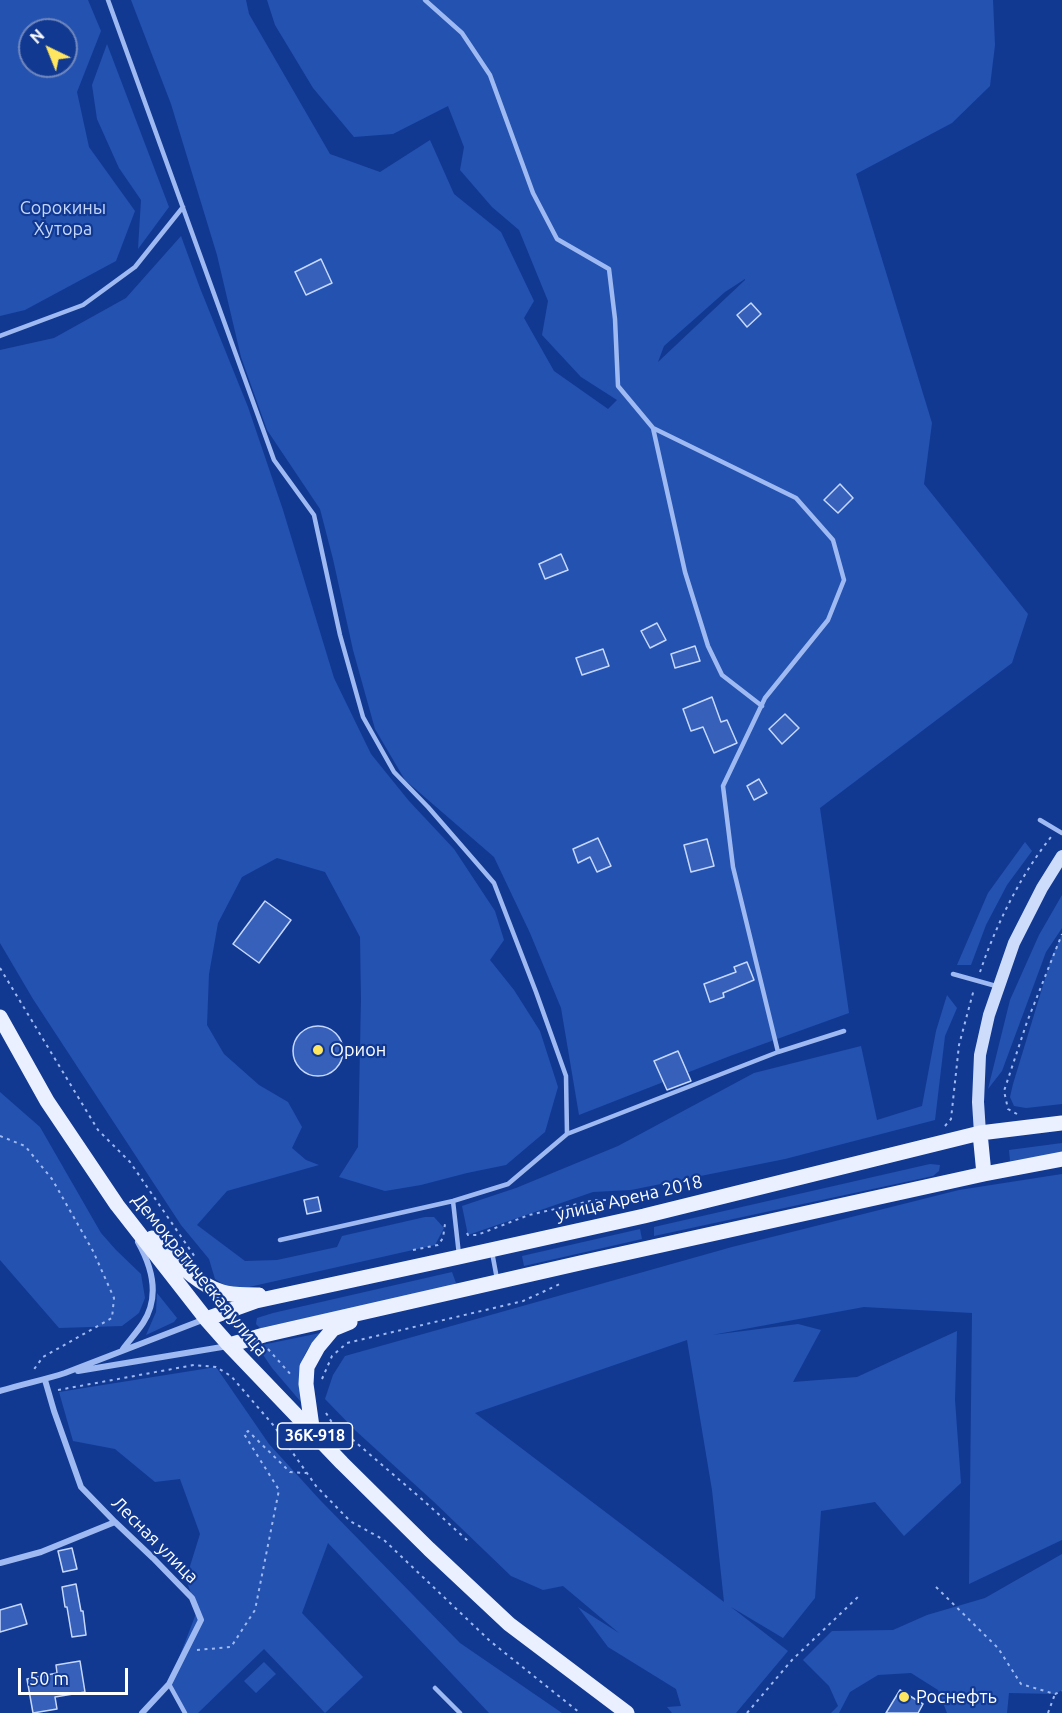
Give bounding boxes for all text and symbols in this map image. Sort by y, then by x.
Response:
north arrow [18,18,78,78]
text: N [27,26,48,47]
park label: Сорокины Хутора [20,197,106,240]
place label: Орион [330,1039,386,1061]
marker: Орион [311,1043,325,1057]
street label: улица Арена 2018 [553,1171,705,1225]
street label: Демократическая улица [128,1189,272,1361]
road number: 36К-918 [278,1423,352,1449]
street label: Лесная улица [107,1492,203,1588]
scale bar [21,1656,130,1694]
text: 50 m [29,1668,69,1688]
place label: Роснефть [916,1686,997,1708]
marker: Роснефть [897,1690,911,1704]

